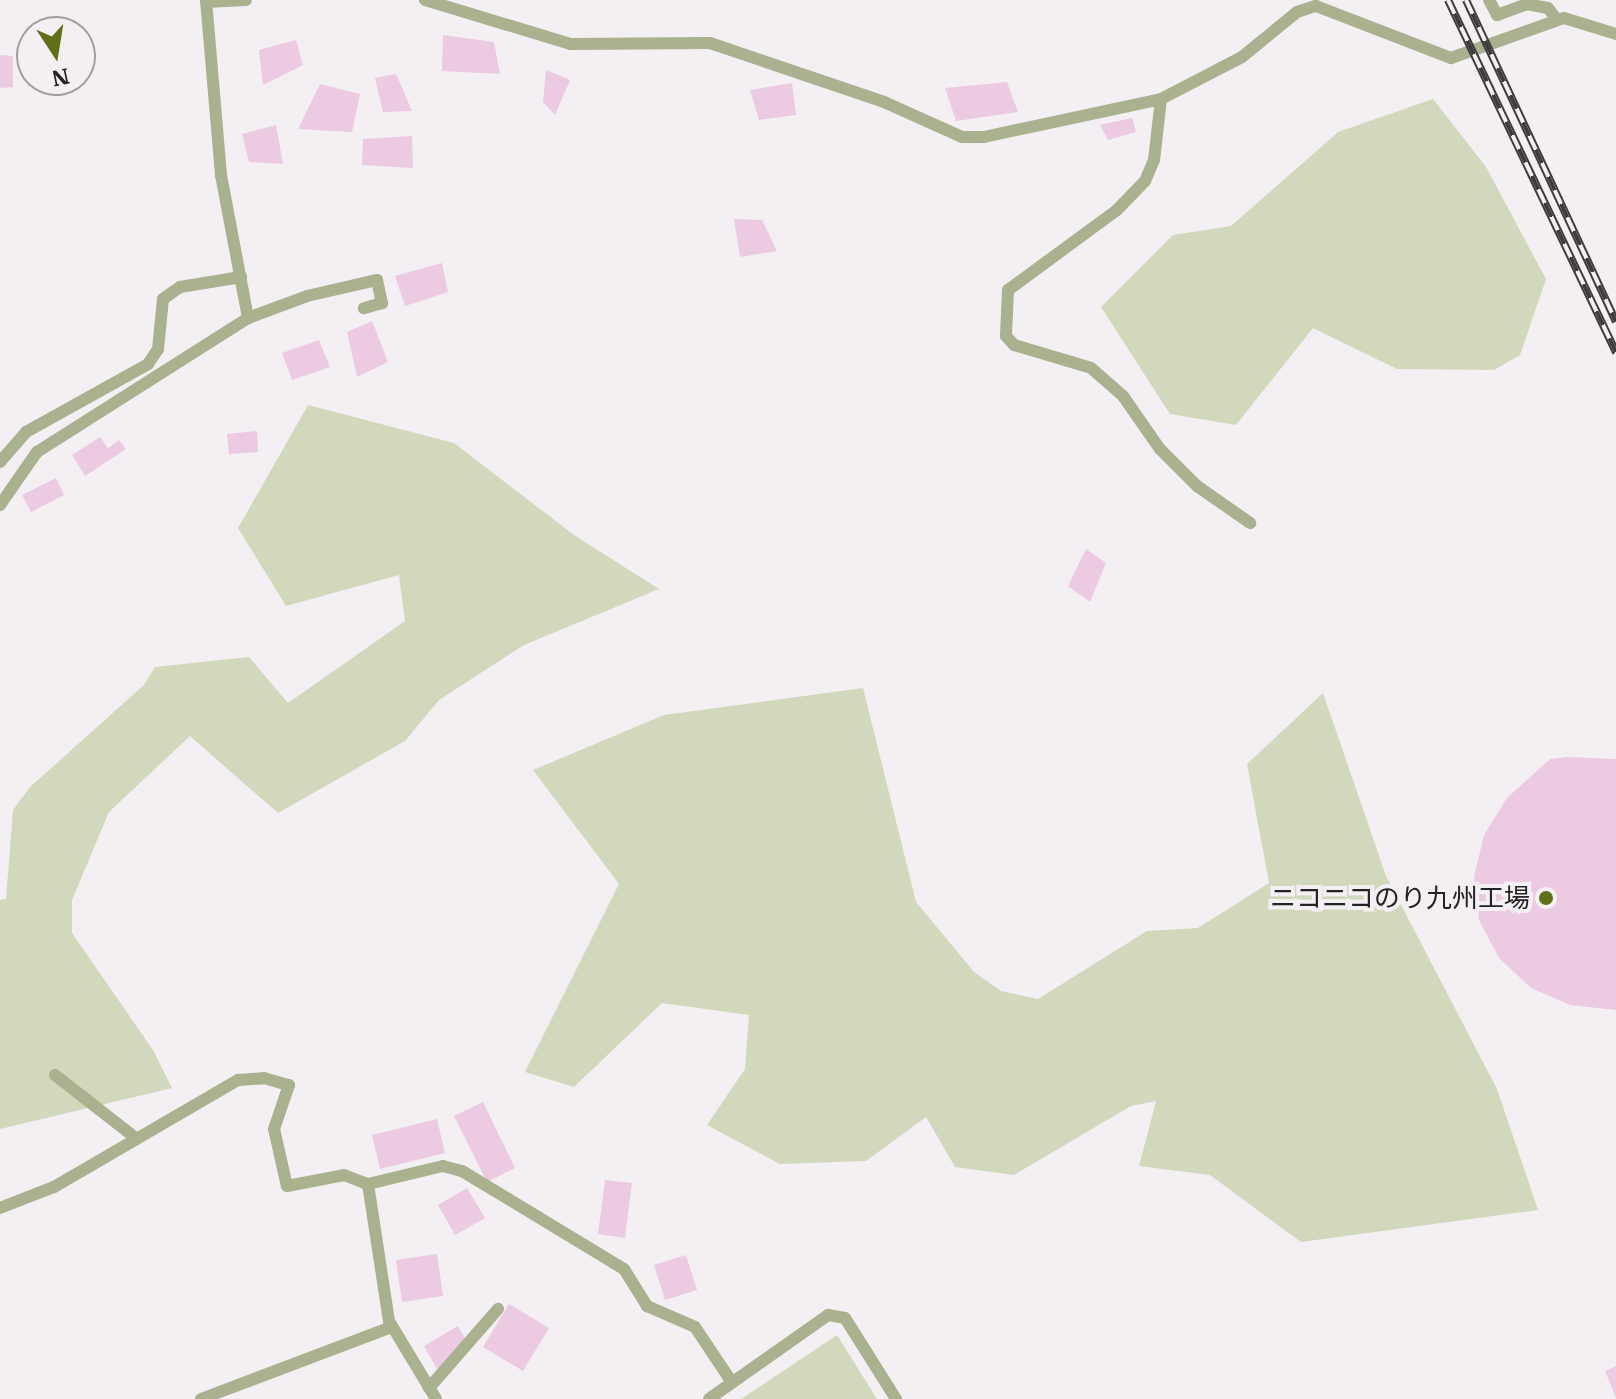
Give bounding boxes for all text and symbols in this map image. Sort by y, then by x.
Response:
north arrow [16,16,96,96]
text: N [49,62,72,94]
place label: ニコニコのり九州工場 [1270,882,1530,914]
marker: ニコニコのり九州工場 [1537,889,1555,907]

